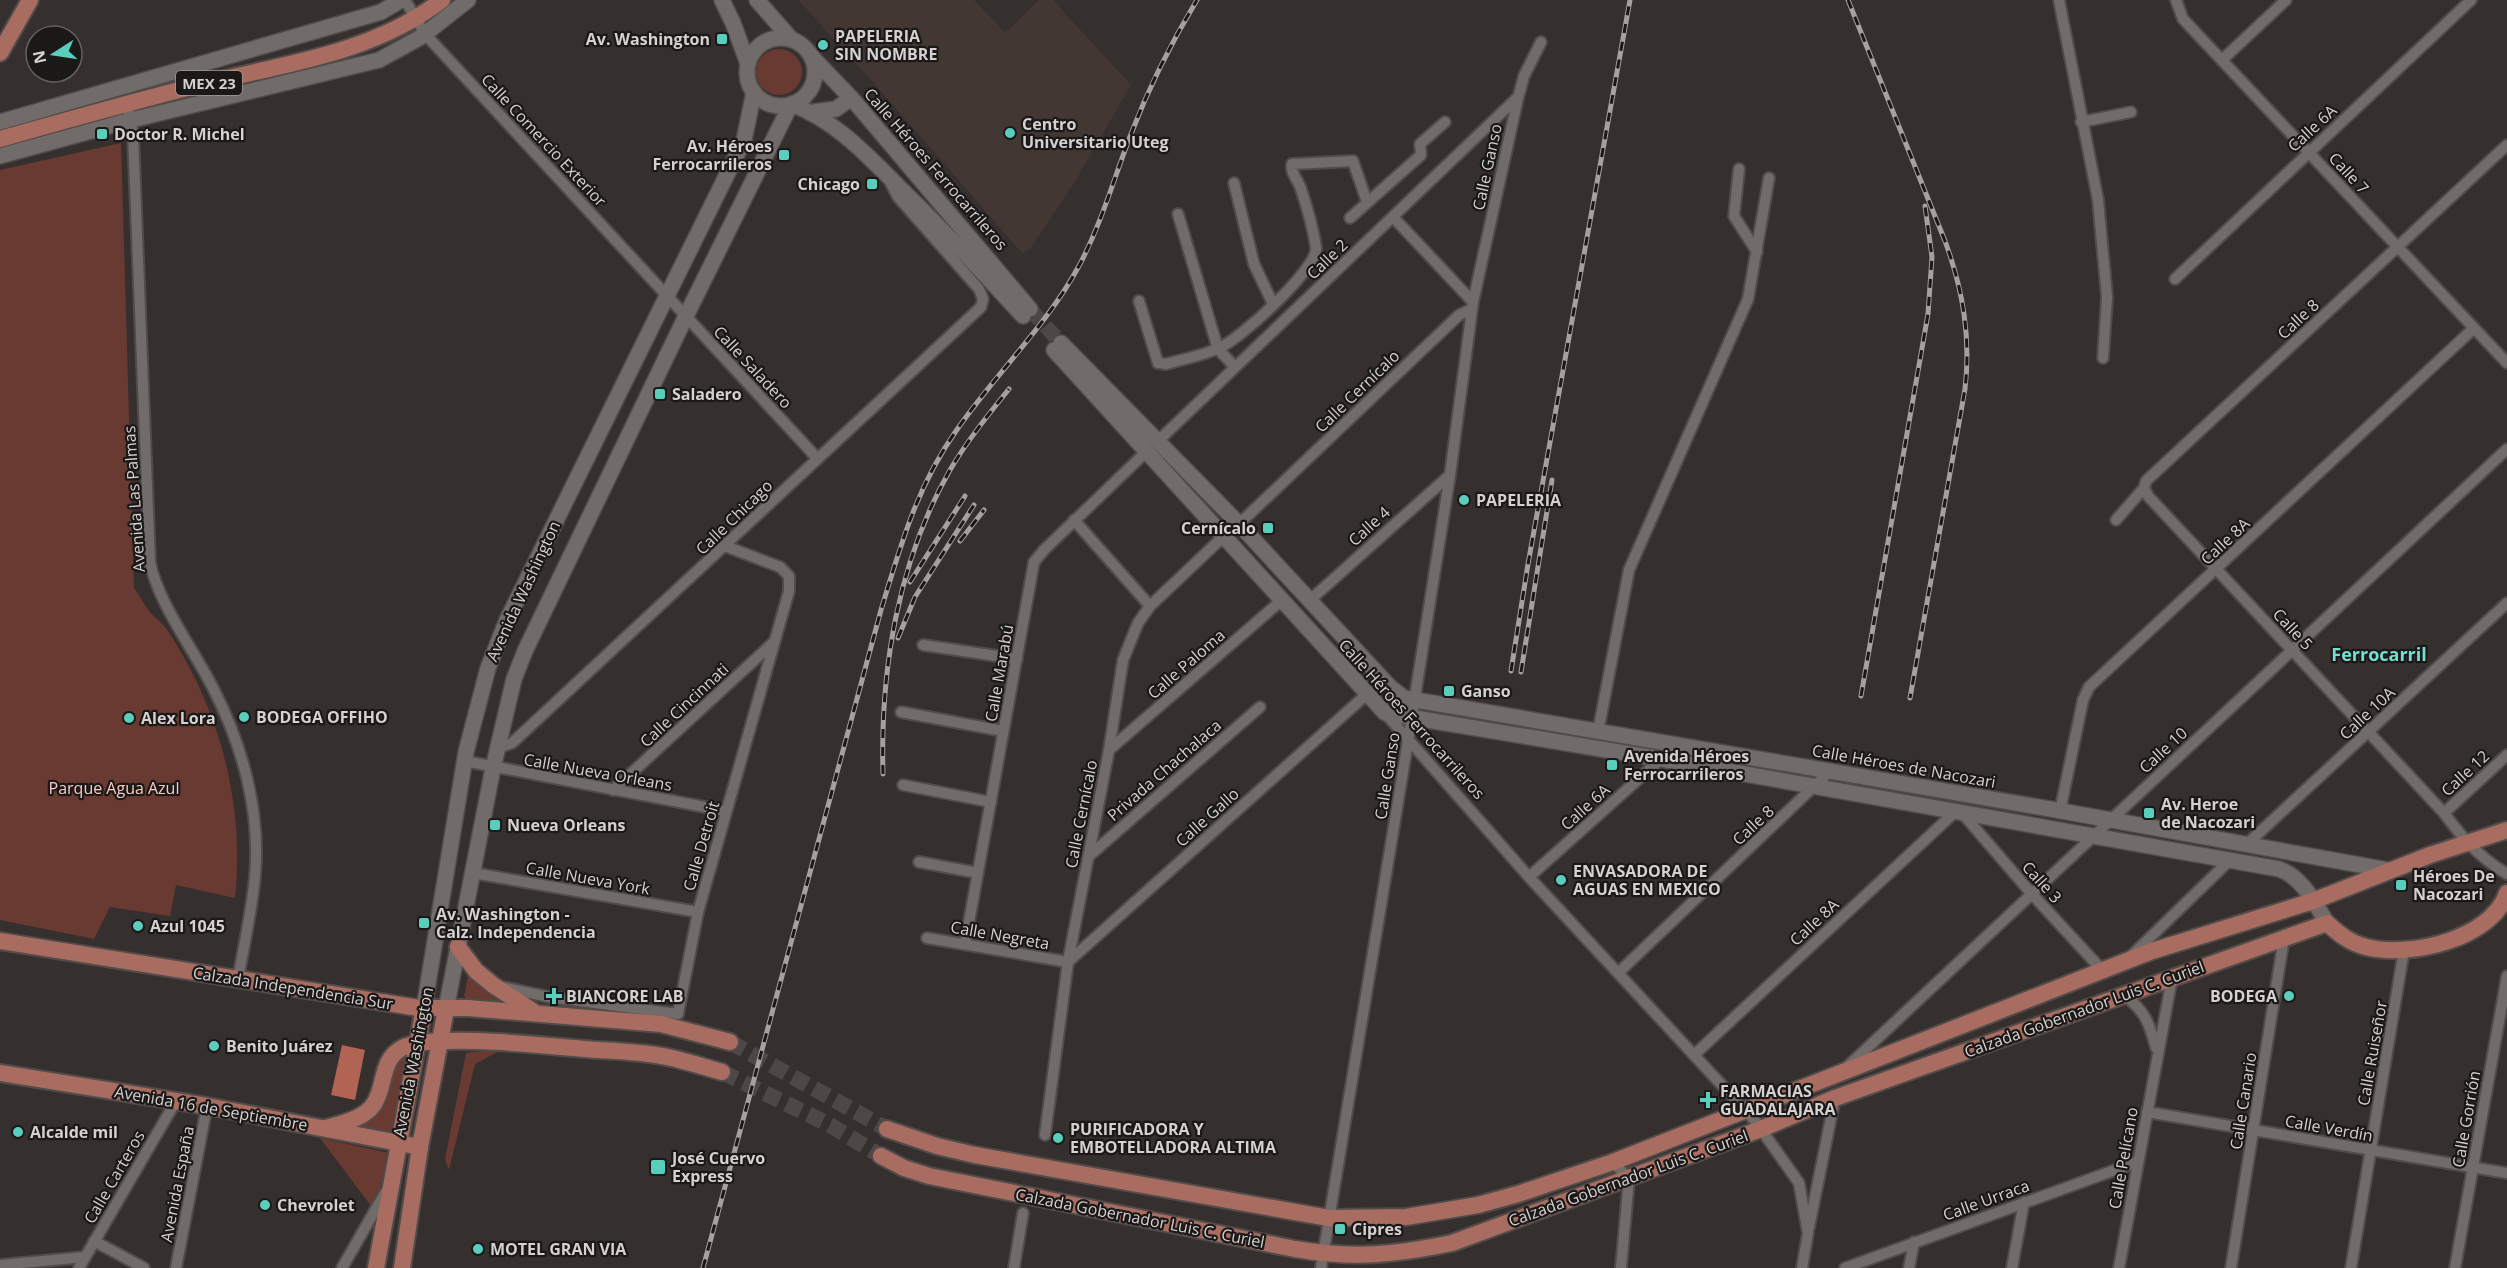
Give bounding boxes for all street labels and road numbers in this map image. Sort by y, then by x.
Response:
street label: Calle Comercio Exterior [476,69,612,212]
road number: MEX 23 [176,71,242,95]
street label: Calle Héroes Ferrocarrileros [859,83,1013,255]
street label: Calle 6A [2283,99,2342,156]
street label: Calle Ganso [1467,122,1507,212]
street label: Calle 7 [2324,147,2374,199]
street label: Calle 2 [1302,234,1352,284]
street label: Calle 8 [2272,294,2324,344]
street label: Calle Saladero [709,321,797,413]
street label: Calle Cernícalo [1310,345,1404,437]
street label: Avenida Las Palmas [118,425,150,573]
street label: Calle Chicago [691,475,777,559]
street label: Calle 4 [1343,501,1395,551]
street label: Calle 8A [2196,512,2255,569]
street label: Avenida Washington [481,517,565,665]
street label: Calle 5 [2268,603,2318,655]
street label: Calle Marabú [980,623,1018,723]
street label: Calle Paloma [1143,624,1229,704]
street label: Calle Héroes Ferrocarrileros [1334,634,1490,804]
street label: Calle Cincinnati [635,658,733,752]
street label: Calle 10A [2334,681,2400,744]
street label: Privada Chachalaca [1102,714,1226,826]
street label: Calle 10 [2134,722,2192,778]
street label: Calle Ganso [1369,731,1405,821]
street label: Calle Héroes de Nacozari [1810,739,1998,793]
street label: Calle 12 [2436,745,2494,801]
street label: Calle Nueva Orleans [522,748,674,796]
street label: Calle Cernícalo [1060,758,1102,870]
street label: Calle 6A [1556,778,1615,835]
street label: Calle Gallo [1171,783,1243,851]
street label: Calle Detroit [678,798,724,893]
street label: Calle 8 [1727,800,1779,850]
street label: Calle Nueva York [524,856,652,900]
street label: Calle 3 [2017,856,2067,908]
street label: Calle 8A [1785,893,1844,950]
street label: Calle Negreta [949,915,1051,955]
street label: Calzada Gobernador Luis C. Curiel [1961,955,2207,1063]
street label: Calzada Independencia Sur [191,961,395,1015]
street label: Avenida Washington [388,985,438,1139]
street label: Calle Ruiseñor [2352,998,2392,1107]
street label: Calle Canario [2224,1051,2262,1151]
street label: Calle Gorrión [2447,1069,2485,1169]
street label: Avenida 16 de Septiembre [113,1080,309,1136]
street label: Calle Pelícano [2103,1105,2143,1211]
street label: Calle Verdín [2283,1109,2375,1147]
street label: Avenida España [155,1124,199,1244]
street label: Calzada Gobernador Luis C. Curiel [1505,1124,1751,1232]
street label: Calle Carteros [78,1126,150,1228]
street label: Calle Urraca [1940,1174,2032,1226]
street label: Calzada Gobernador Luis C. Curiel [1013,1183,1267,1253]

